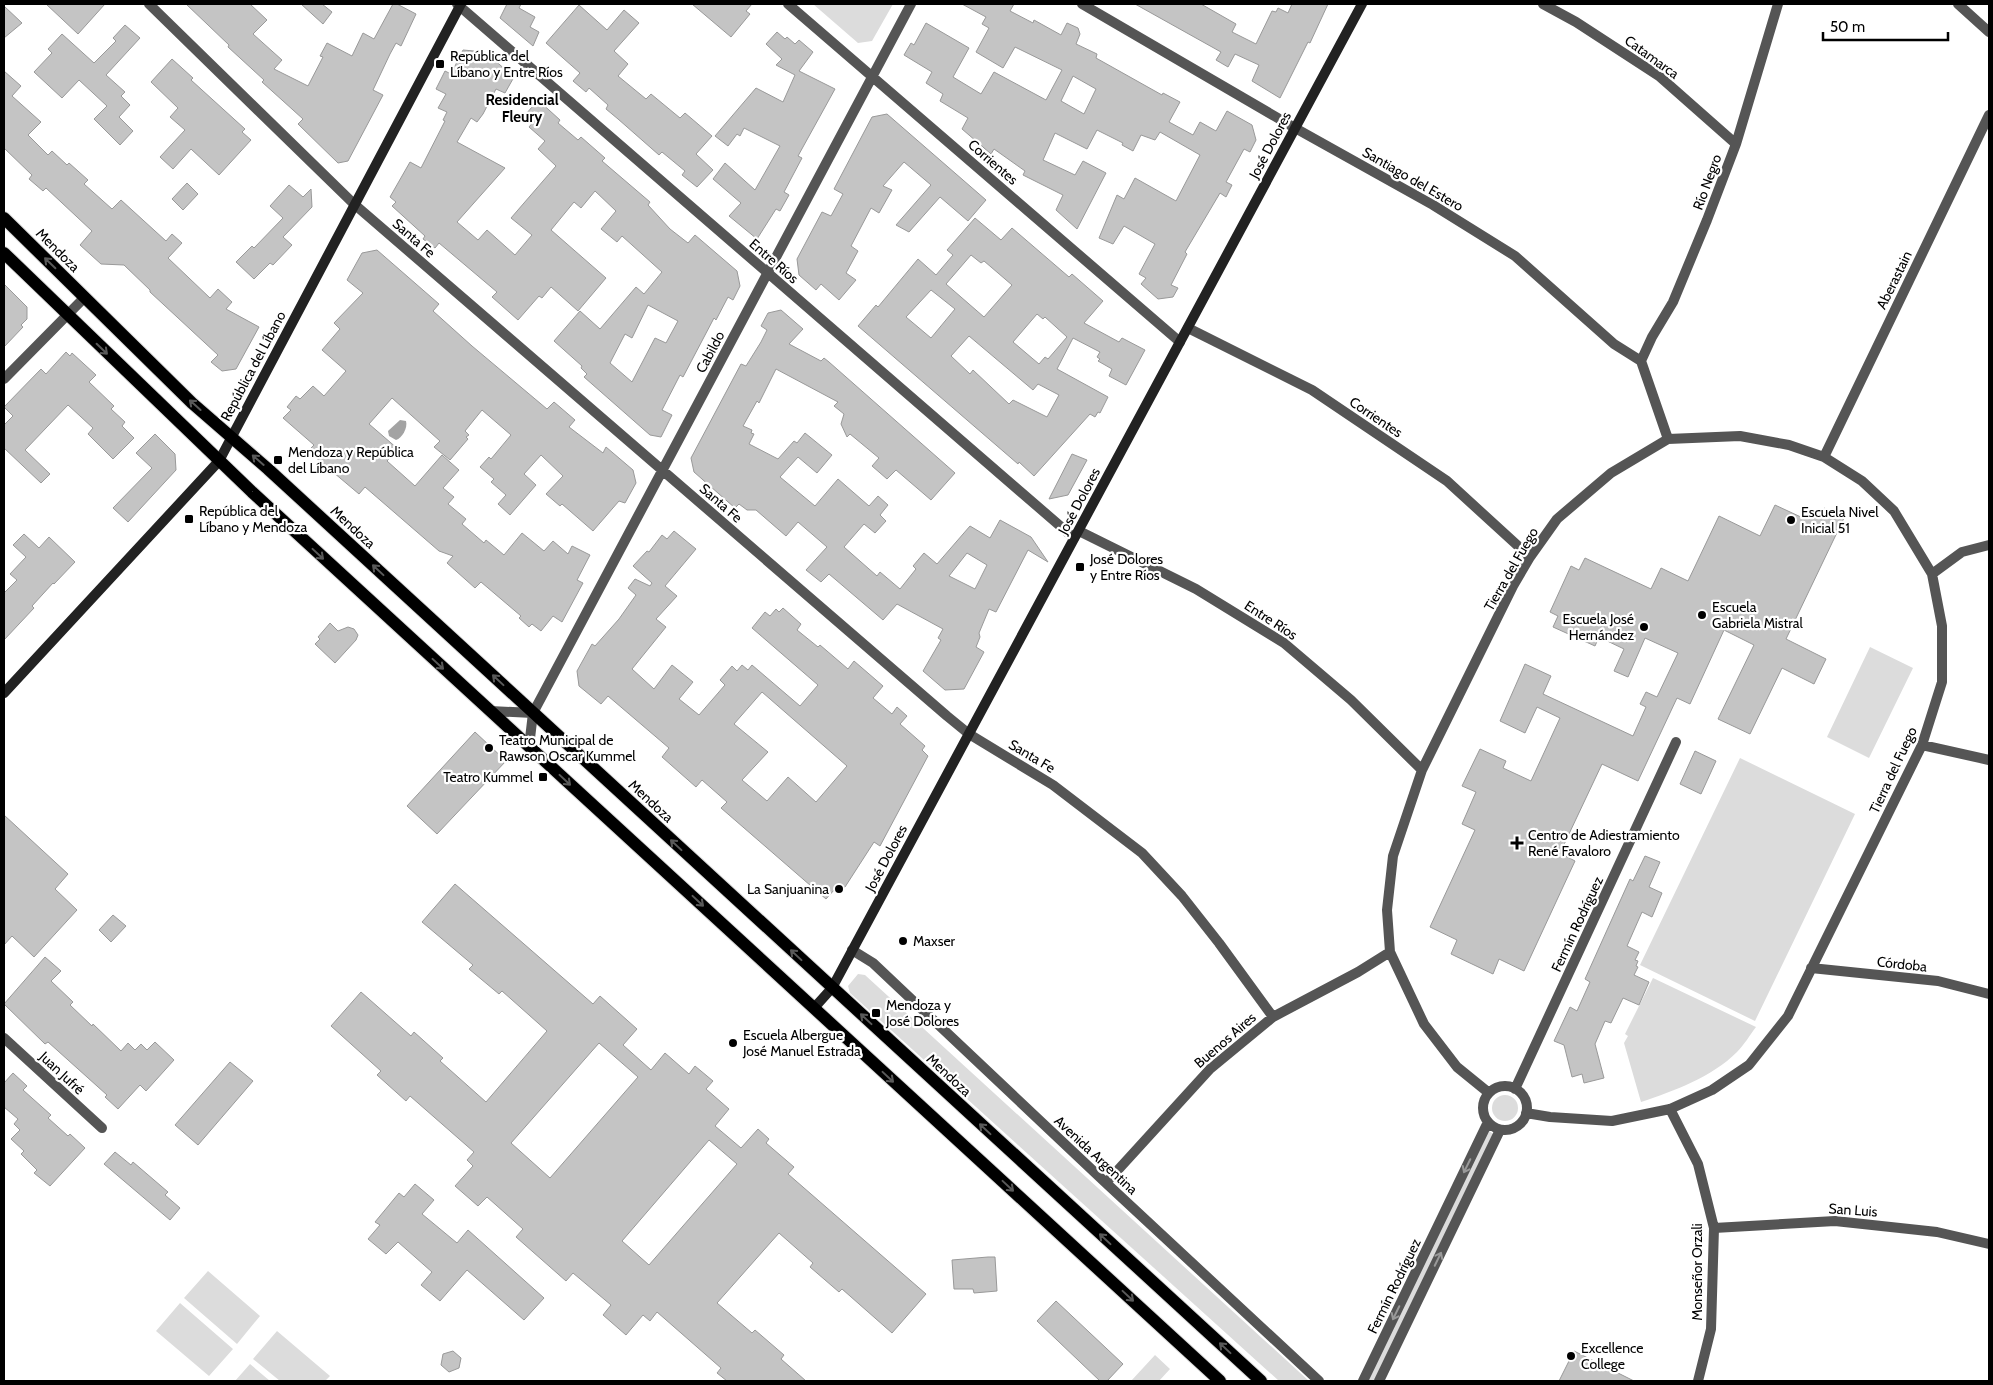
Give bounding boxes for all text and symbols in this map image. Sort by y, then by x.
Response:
scale bar [1823,10,1948,42]
text: 50 m [1830,18,1865,36]
street label: Catamarca [1621,31,1683,83]
place label: República del Líbano y Entre Ríos [450,47,563,81]
marker: República del Líbano y Entre Ríos [434,58,446,70]
district label: Residencial Fleury [485,91,559,126]
street label: José Dolores [1244,108,1295,182]
street label: Corrientes [964,135,1022,189]
street label: Santiago del Estero [1359,143,1467,215]
street label: Río Negro [1689,151,1725,212]
street label: Santa Fe [389,214,439,262]
street label: Mendoza [32,224,84,276]
street label: Entre Ríos [746,235,802,287]
street label: Aberastain [1872,248,1916,312]
one-way arrow [44,257,56,269]
street label: República del Líbano [216,308,290,424]
street label: Cabildo [692,328,729,376]
one-way arrow [96,343,108,355]
street label: Corrientes [1346,393,1406,441]
one-way arrow [188,399,201,410]
place label: Mendoza y República del Líbano [288,443,414,477]
marker: Mendoza y República del Líbano [272,454,284,466]
one-way arrow [252,455,265,466]
street label: José Dolores [1053,464,1104,538]
street label: Santa Fe [696,479,746,527]
place label: República del Líbano y Mendoza [199,502,307,536]
street label: Mendoza [327,502,379,552]
place label: Escuela Nivel Inicial 51 [1801,503,1879,537]
marker: República del Líbano y Mendoza [183,513,195,525]
marker: Escuela Nivel Inicial 51 [1785,514,1797,526]
street label: Tierra del Fuego [1480,524,1542,614]
one-way arrow [312,548,325,560]
place label: José Dolores y Entre Ríos [1089,550,1163,584]
marker: José Dolores y Entre Ríos [1074,561,1086,573]
one-way arrow [371,564,384,576]
street label: Entre Ríos [1241,596,1301,644]
place label: Escuela Gabriela Mistral [1712,598,1803,632]
marker: Escuela Gabriela Mistral [1696,609,1708,621]
place label: Escuela José Hernández [1562,610,1634,644]
marker: Escuela José Hernández [1638,621,1650,633]
one-way arrow [431,657,444,669]
one-way arrow [491,674,504,686]
street label: Tierra del Fuego [1865,724,1921,816]
place label: Teatro Municipal de Rawson Oscar Kummel [499,731,636,765]
street label: Santa Fe [1005,735,1059,777]
marker: Teatro Municipal de Rawson Oscar Kummel [483,742,495,754]
place label: Teatro Kummel [443,768,534,786]
marker: Teatro Kummel [537,771,549,783]
one-way arrow [558,774,571,786]
street label: Mendoza [625,776,677,826]
street label: José Dolores [860,821,911,895]
place label: Centro de Adiestramiento René Favaloro [1528,826,1680,860]
marker: Centro de Adiestramiento René Favaloro [1510,836,1524,850]
one-way arrow [670,839,683,851]
street label: Fermín Rodríguez [1547,873,1607,975]
place label: La Sanjuanina [747,880,829,898]
marker: La Sanjuanina [833,883,845,895]
one-way arrow [691,896,704,907]
place label: Maxser [913,932,956,950]
marker: Maxser [897,935,909,947]
one-way arrow [789,949,802,961]
street label: Córdoba [1876,952,1928,976]
place label: Mendoza y José Dolores [885,996,959,1030]
marker: Mendoza y José Dolores [870,1007,882,1019]
street label: Buenos Aires [1190,1008,1260,1072]
one-way arrow [859,1013,872,1025]
place label: Escuela Albergue José Manuel Estrada [742,1026,861,1060]
marker: Escuela Albergue José Manuel Estrada [727,1037,739,1049]
street label: Juan Jufré [35,1047,88,1098]
street label: Mendoza [923,1050,975,1100]
one-way arrow [882,1071,895,1082]
street label: Avenida Argentina [1051,1112,1142,1198]
one-way arrow [979,1123,992,1135]
one-way arrow [1462,1158,1471,1173]
one-way arrow [1002,1180,1014,1192]
street label: San Luis [1828,1199,1878,1221]
street label: Monseñor Orzali [1688,1223,1706,1321]
one-way arrow [1099,1233,1112,1244]
street label: Fermín Rodríguez [1363,1235,1425,1337]
one-way arrow [1433,1251,1443,1266]
one-way arrow [1121,1290,1134,1302]
one-way arrow [1391,1305,1401,1320]
place label: Excellence College [1581,1339,1644,1373]
one-way arrow [1219,1342,1231,1354]
marker: Excellence College [1565,1350,1577,1362]

